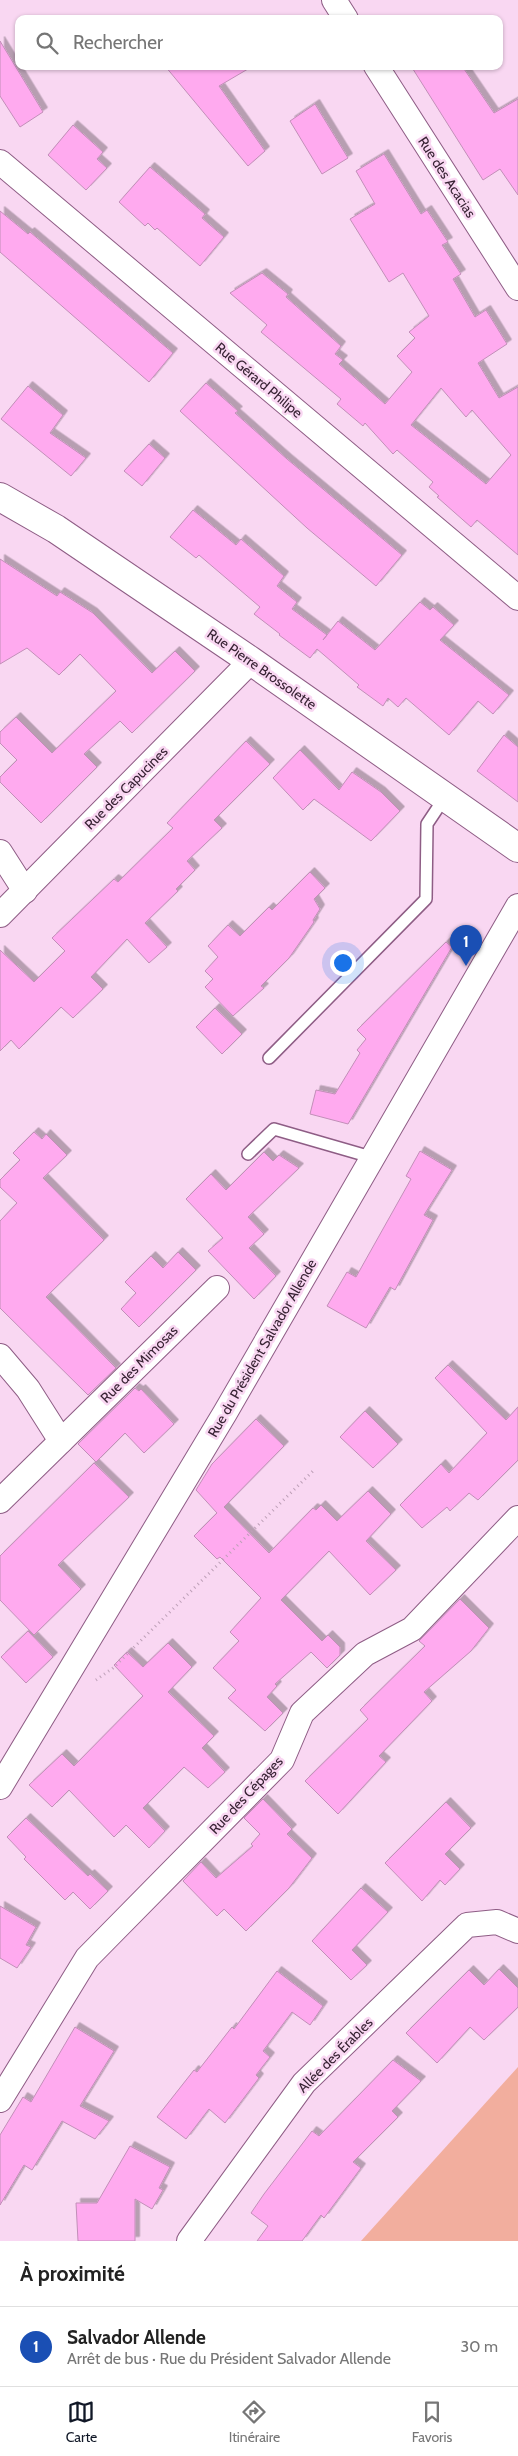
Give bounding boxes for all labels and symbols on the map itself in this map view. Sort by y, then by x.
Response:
street label: Rue des Acacias [414,133,480,221]
street label: Rue Gérard Philipe [212,338,306,422]
street label: Rue Pierre Brossolette [204,625,320,713]
street label: Rue des Capucines [81,742,172,833]
pin: 1 [450,925,482,966]
your location [330,950,356,976]
street label: Rue du Président Salvador Allende [204,1256,320,1440]
street label: Rue des Mimosas [96,1321,182,1407]
street label: Rue des Cépages [205,1752,287,1838]
street label: Allée des Érables [294,2013,377,2096]

